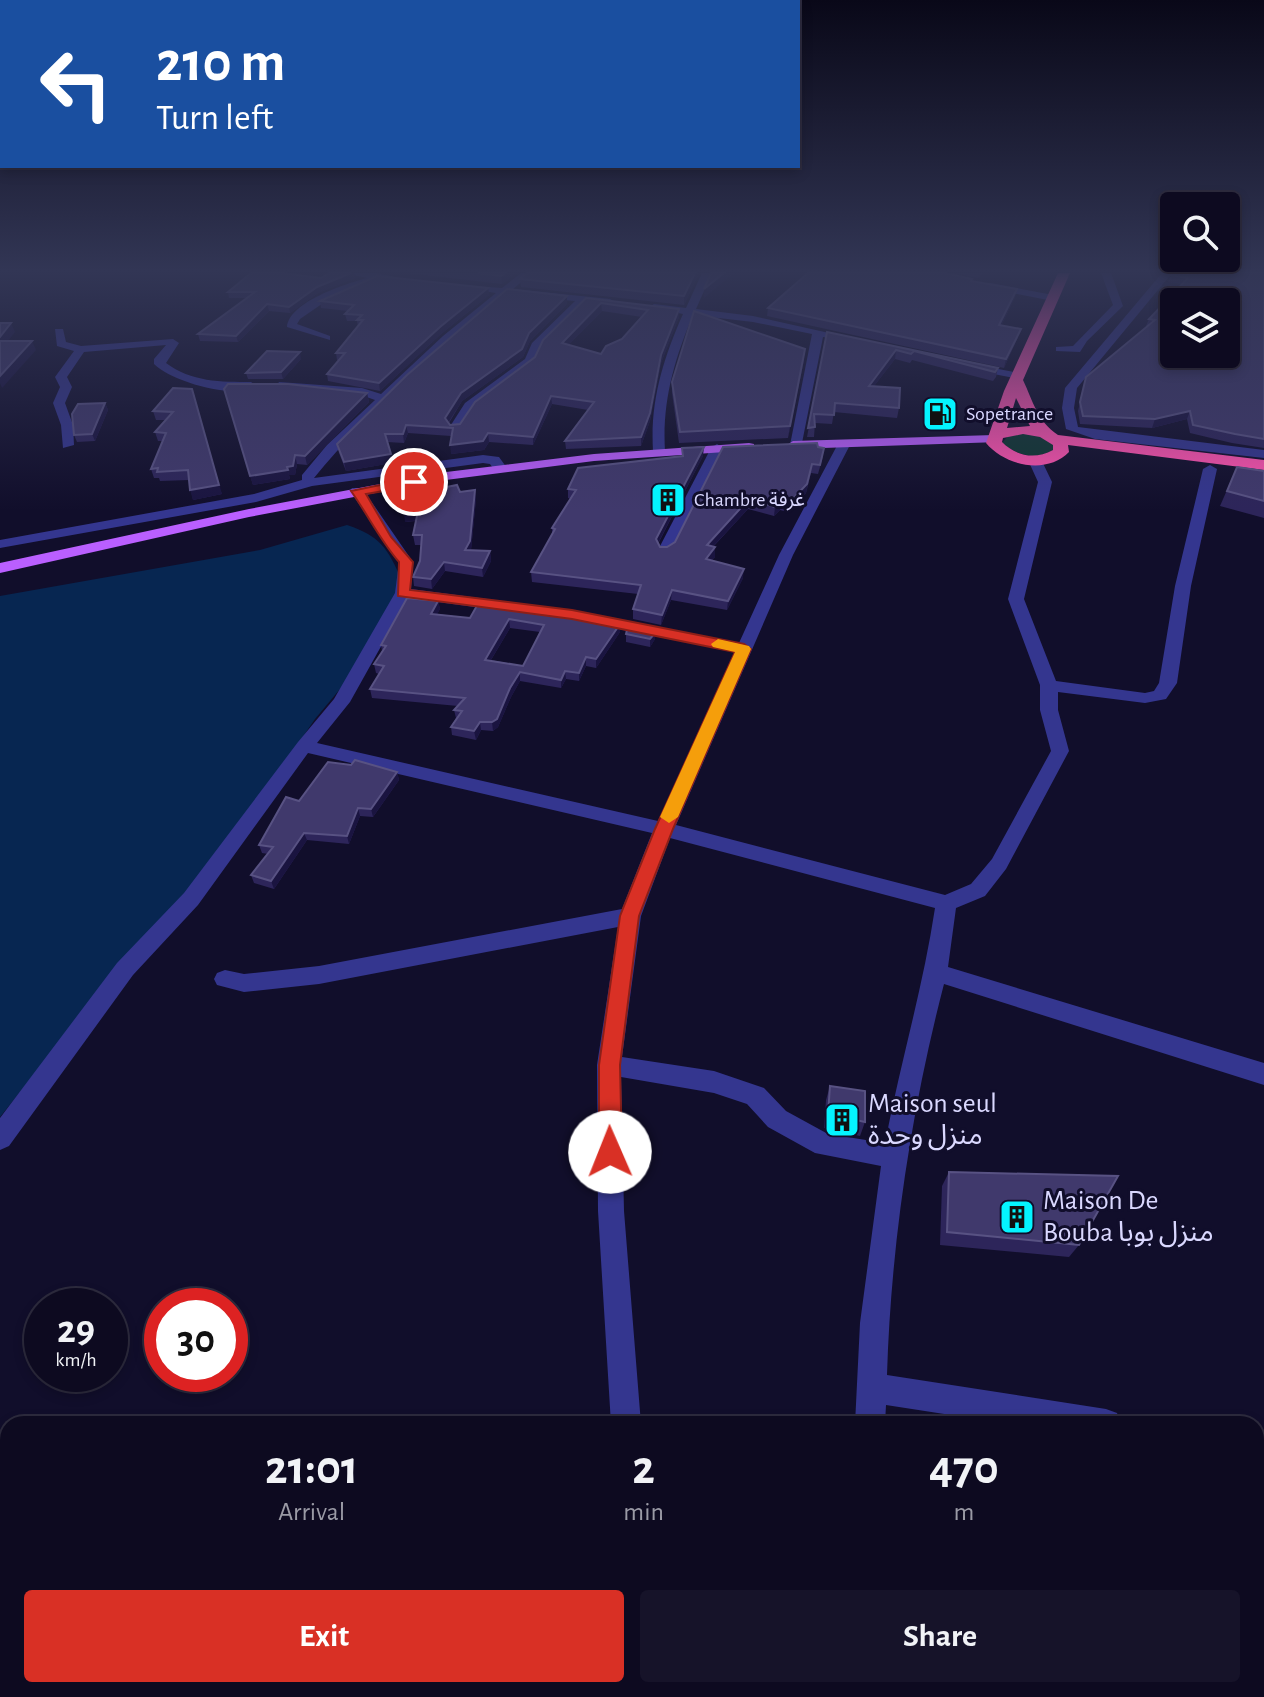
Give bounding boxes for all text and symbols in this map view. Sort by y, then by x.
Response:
icon: left [24,32,128,136]
text: 210 m [156,35,285,91]
text: Turn left [156,100,273,136]
map controls [1160,192,1240,368]
button: search [1160,192,1240,272]
button: layers [1160,288,1240,368]
fuel station icon: Sopetrance [921,395,959,433]
place label: Sopetrance [966,404,1053,424]
pin [380,448,448,516]
icon: arrive [392,460,436,504]
building icon: Chambre غرفة [649,481,687,519]
place label: Chambre غرفة [694,490,805,511]
place label: Maison seul منزل وحدة [868,1090,997,1151]
building icon: Maison seul منزل وحدة [823,1101,861,1139]
position arrow [568,1110,652,1194]
place label: Maison De Bouba منزل بوبا [1043,1187,1214,1248]
building icon: Maison De Bouba منزل بوبا [998,1198,1036,1236]
speed limit sign: 30 [144,1288,248,1392]
text: 29 [57,1310,95,1350]
text: km/h [55,1350,97,1370]
text: 21:01 [265,1445,358,1493]
text: 2 [632,1445,655,1493]
text: 470 [929,1445,999,1493]
text: Arrival [278,1499,345,1525]
text: min [623,1499,664,1525]
text: m [954,1499,974,1525]
button: Exit [24,1590,624,1682]
button: Share [640,1590,1240,1682]

